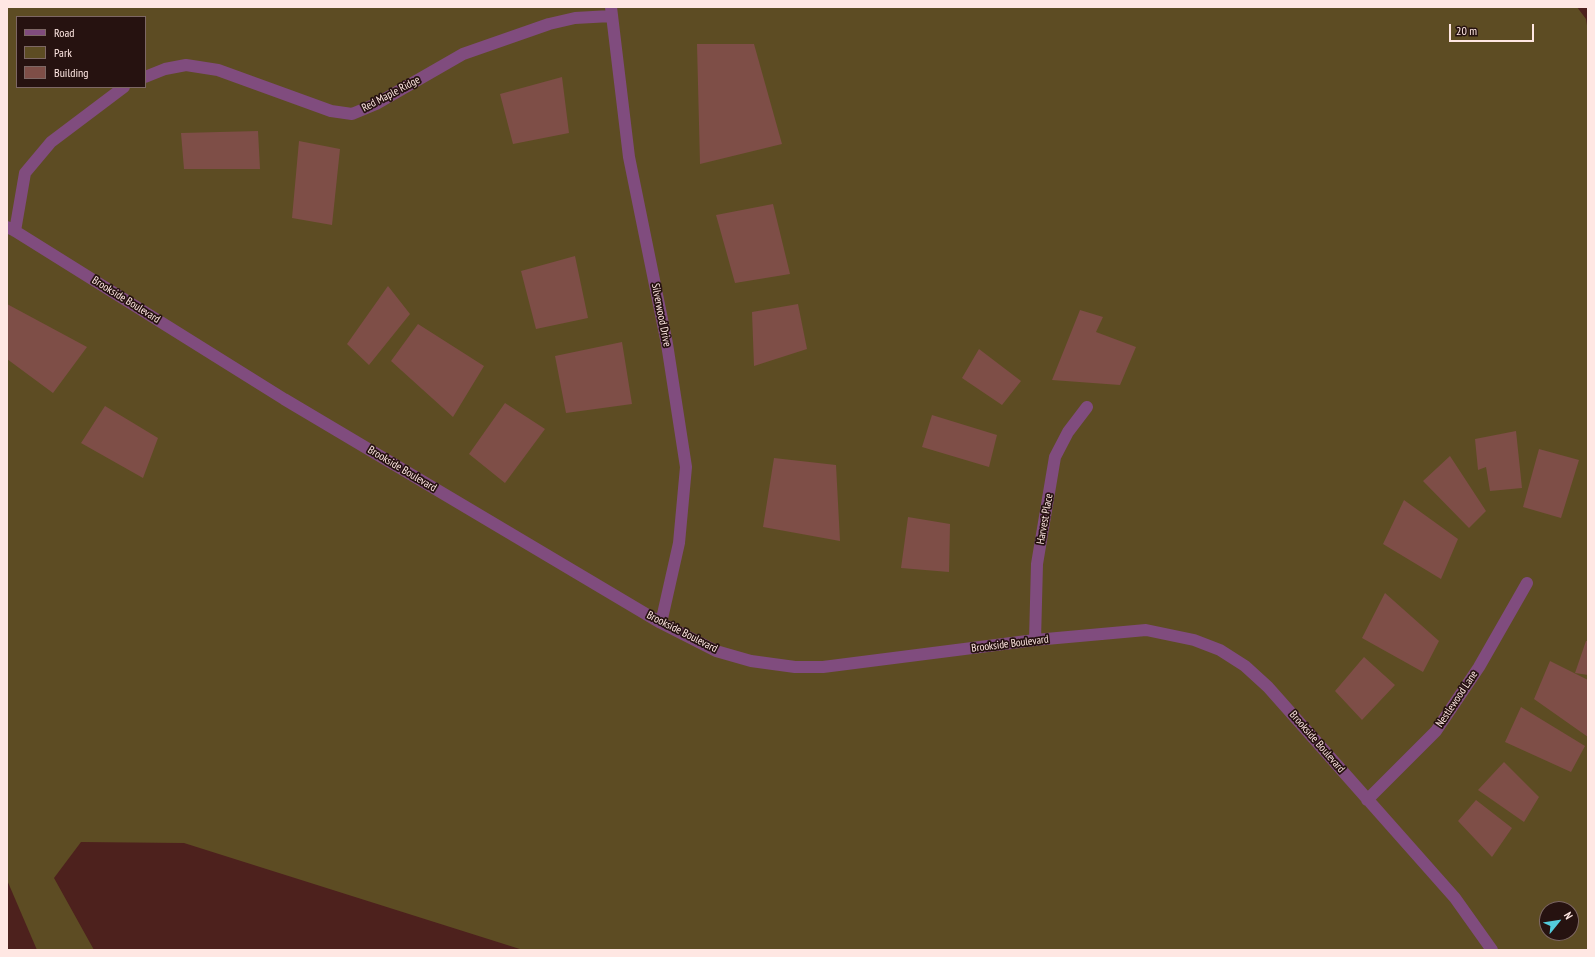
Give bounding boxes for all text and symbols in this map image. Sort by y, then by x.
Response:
legend [16,16,146,88]
scale bar [1451,16,1536,42]
text: 20 m [1456,23,1477,38]
text: Road [54,25,74,40]
text: Park [54,45,72,60]
text: Building [54,65,89,80]
street label: Red Maple Ridge [360,73,422,115]
street label: Brookside Boulevard [90,274,162,326]
street label: Silverwood Drive [648,282,674,348]
street label: Brookside Boulevard [365,443,439,495]
street label: Harvest Place [1034,493,1056,545]
street label: Brookside Boulevard [644,608,720,656]
street label: Brookside Boulevard [971,633,1049,655]
street label: Nestlewood Lane [1433,668,1481,730]
street label: Brookside Boulevard [1287,708,1347,776]
north arrow [1539,901,1579,941]
text: N [1561,909,1576,922]

